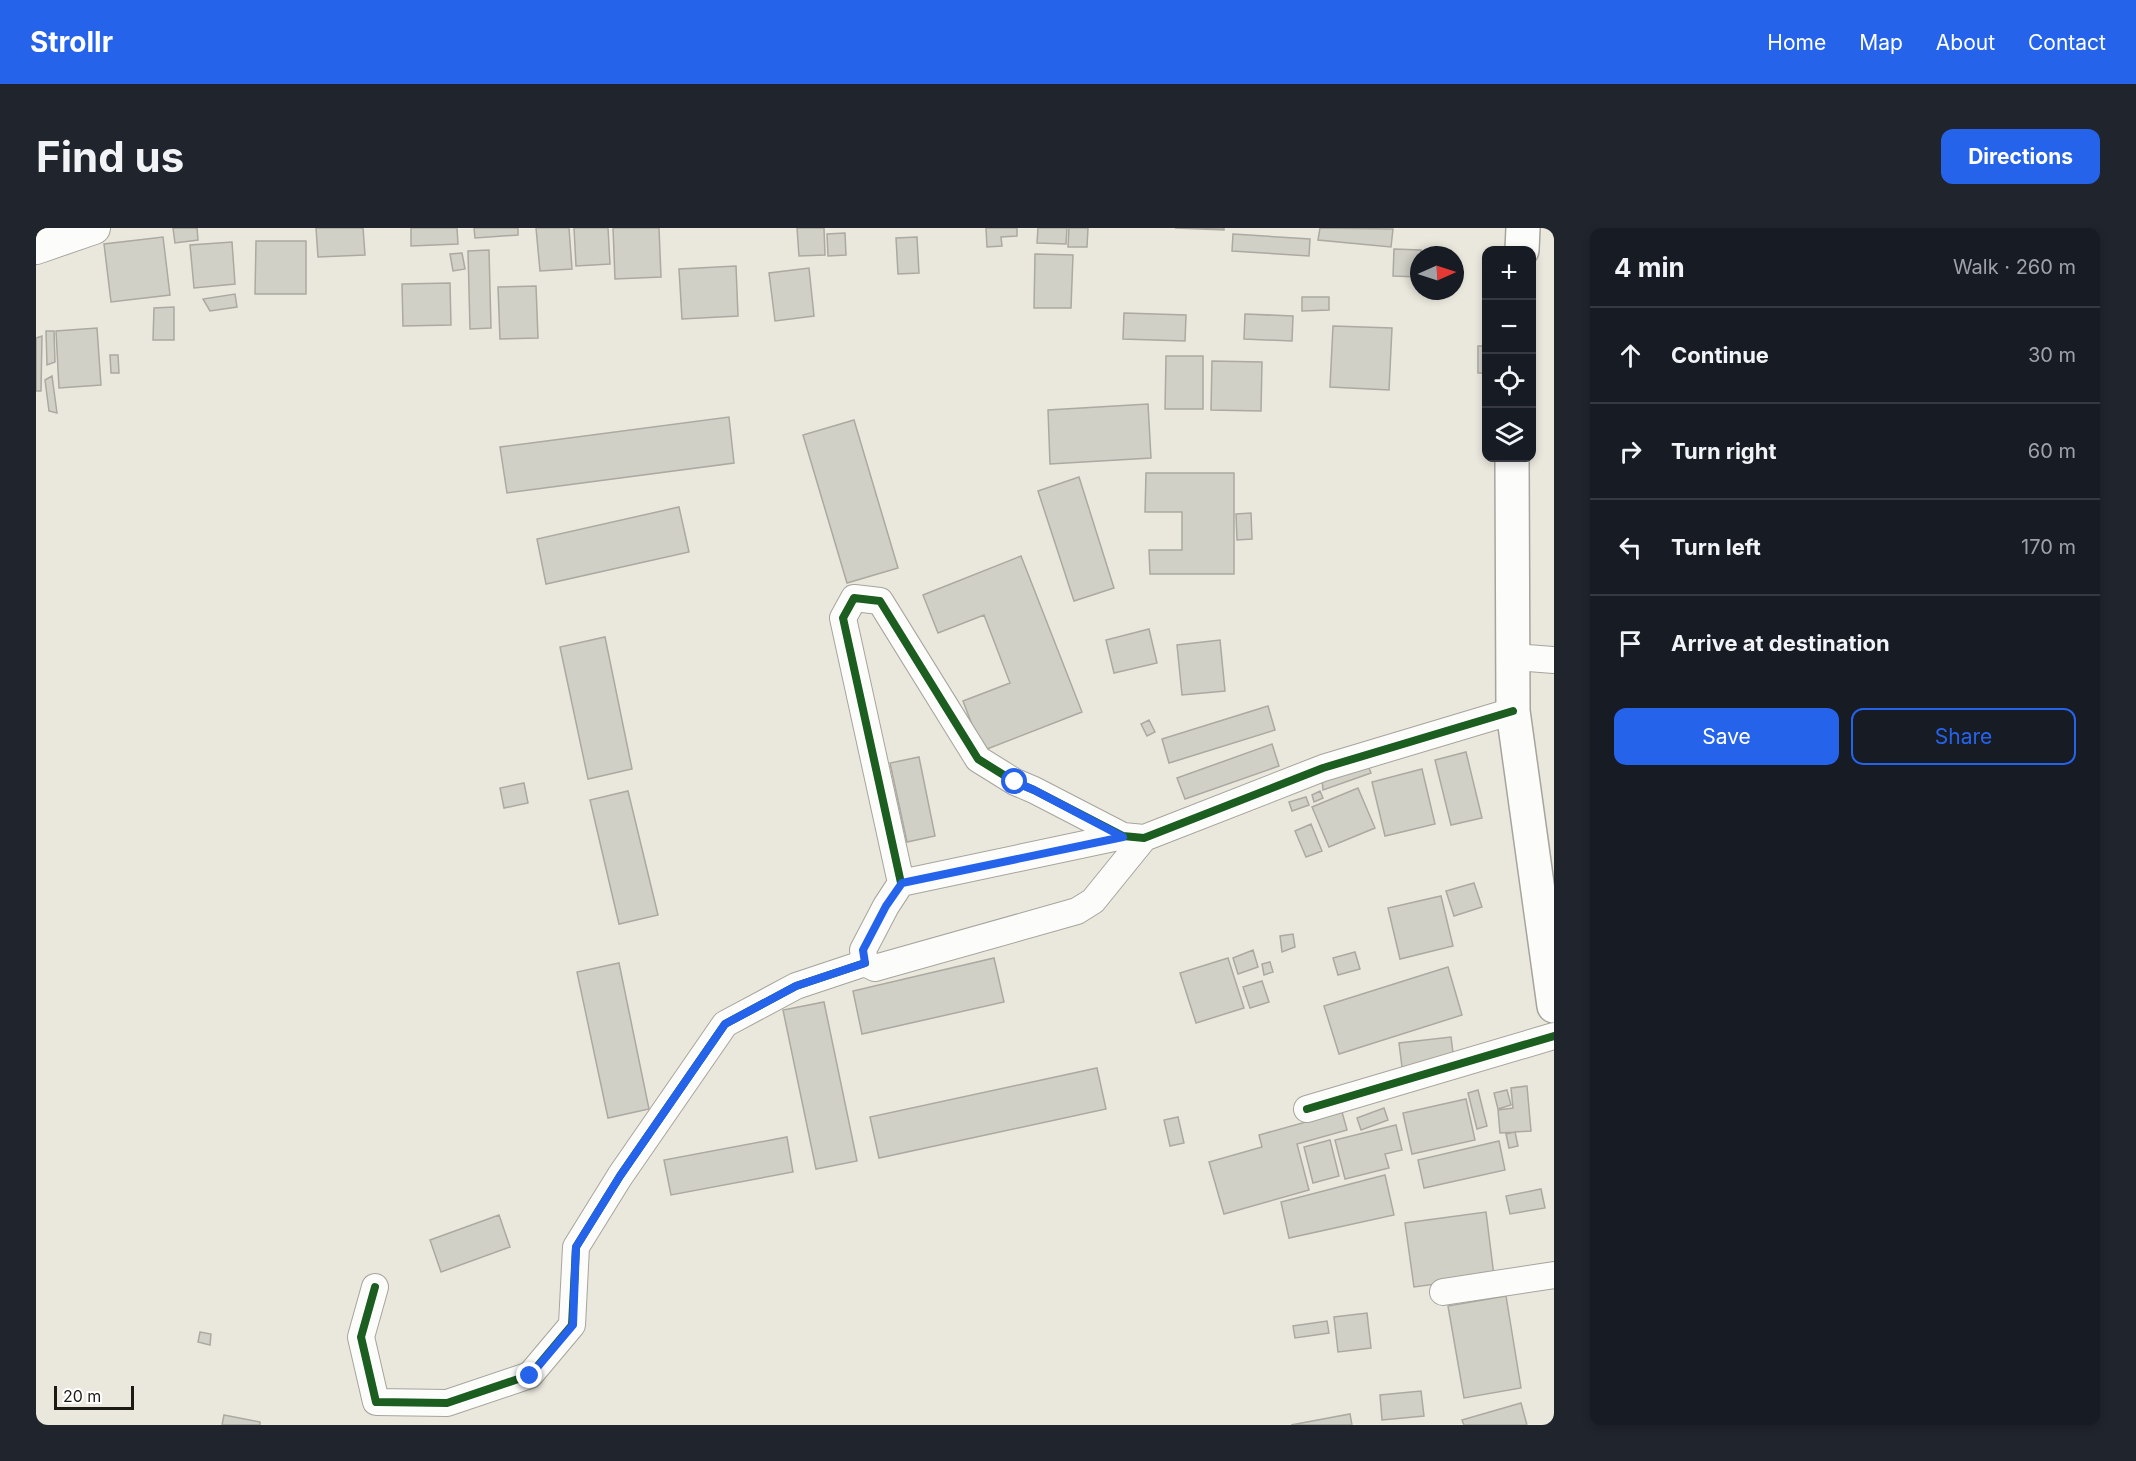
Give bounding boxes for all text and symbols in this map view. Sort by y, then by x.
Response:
text: Strollr [30,25,113,59]
text: Home [1767,30,1826,55]
text: Map [1859,30,1903,55]
text: About [1936,30,1995,55]
text: Contact [2028,30,2106,55]
button: Directions [1941,129,2100,184]
text: Find us [36,131,184,182]
north arrow [1410,246,1464,300]
map controls [1482,246,1536,462]
button: + [1482,246,1536,300]
text: 4 min [1614,252,1685,283]
text: Walk · 260 m [1953,255,2076,279]
button: − [1482,300,1536,354]
icon: ahead [1614,339,1647,372]
text: Continue [1671,342,1769,368]
text: 30 m [2028,343,2076,367]
button: locate [1482,354,1536,408]
button: layers [1482,408,1536,462]
icon: right [1614,435,1647,468]
text: Turn right [1671,438,1777,464]
text: 60 m [2028,439,2076,463]
icon: left [1614,531,1647,564]
text: Turn left [1671,534,1761,560]
text: 170 m [2021,535,2076,559]
icon: arrive [1614,627,1647,660]
text: Arrive at destination [1671,630,1890,656]
button: Save [1614,708,1839,765]
button: Share [1851,708,2076,765]
route start [1001,768,1027,794]
route end [516,1362,542,1388]
scale bar [54,1383,134,1410]
text: 20 m [63,1386,101,1406]

